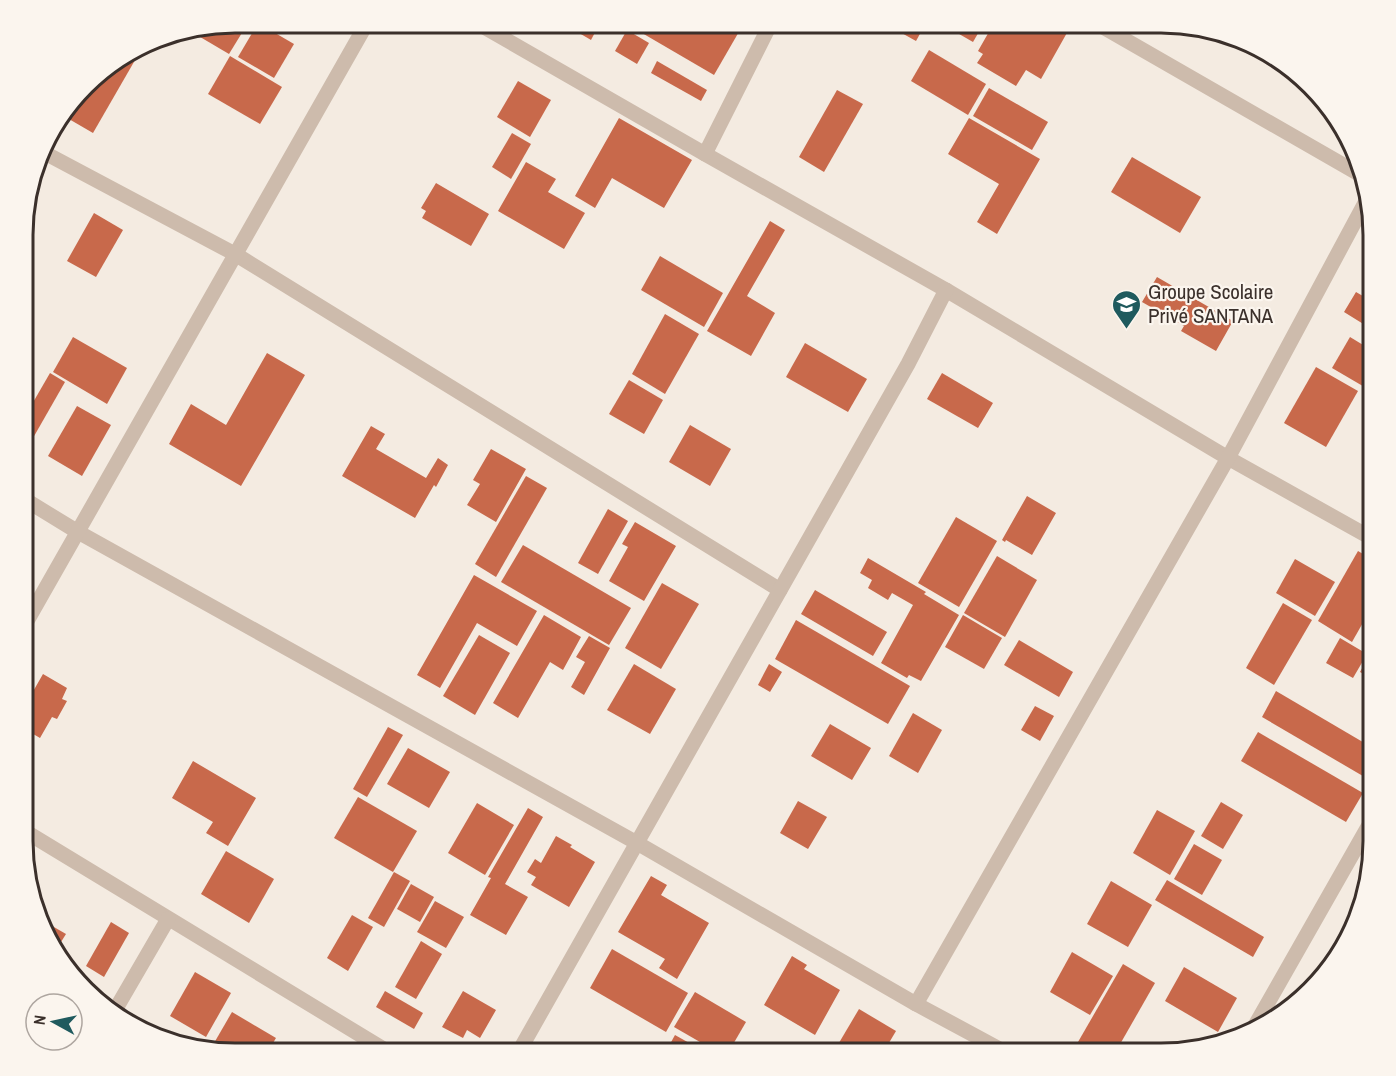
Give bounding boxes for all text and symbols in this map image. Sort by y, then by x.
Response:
place label: Groupe Scolaire Privé SANTANA [1148,277,1274,330]
school or university icon: Groupe Scolaire Privé SANTANA [1111,288,1143,330]
north arrow [24,992,84,1052]
text: N [28,1014,51,1026]

